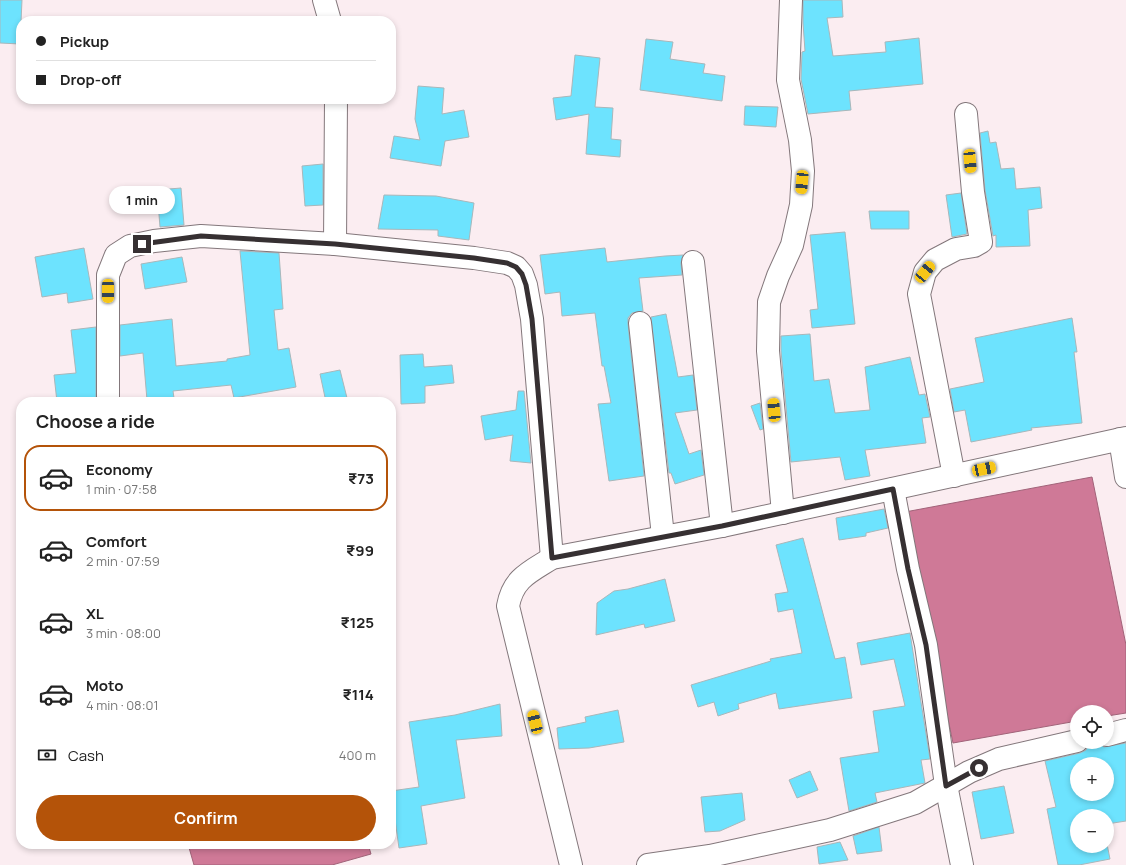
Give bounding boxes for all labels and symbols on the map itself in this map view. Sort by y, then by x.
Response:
car [963,149,977,173]
car [795,170,809,194]
callout: 1 min [109,186,175,214]
route end [133,235,151,253]
car [913,259,937,285]
car [102,279,114,303]
car [767,398,781,422]
car [971,461,997,477]
car [526,709,544,735]
route start [970,759,988,777]

